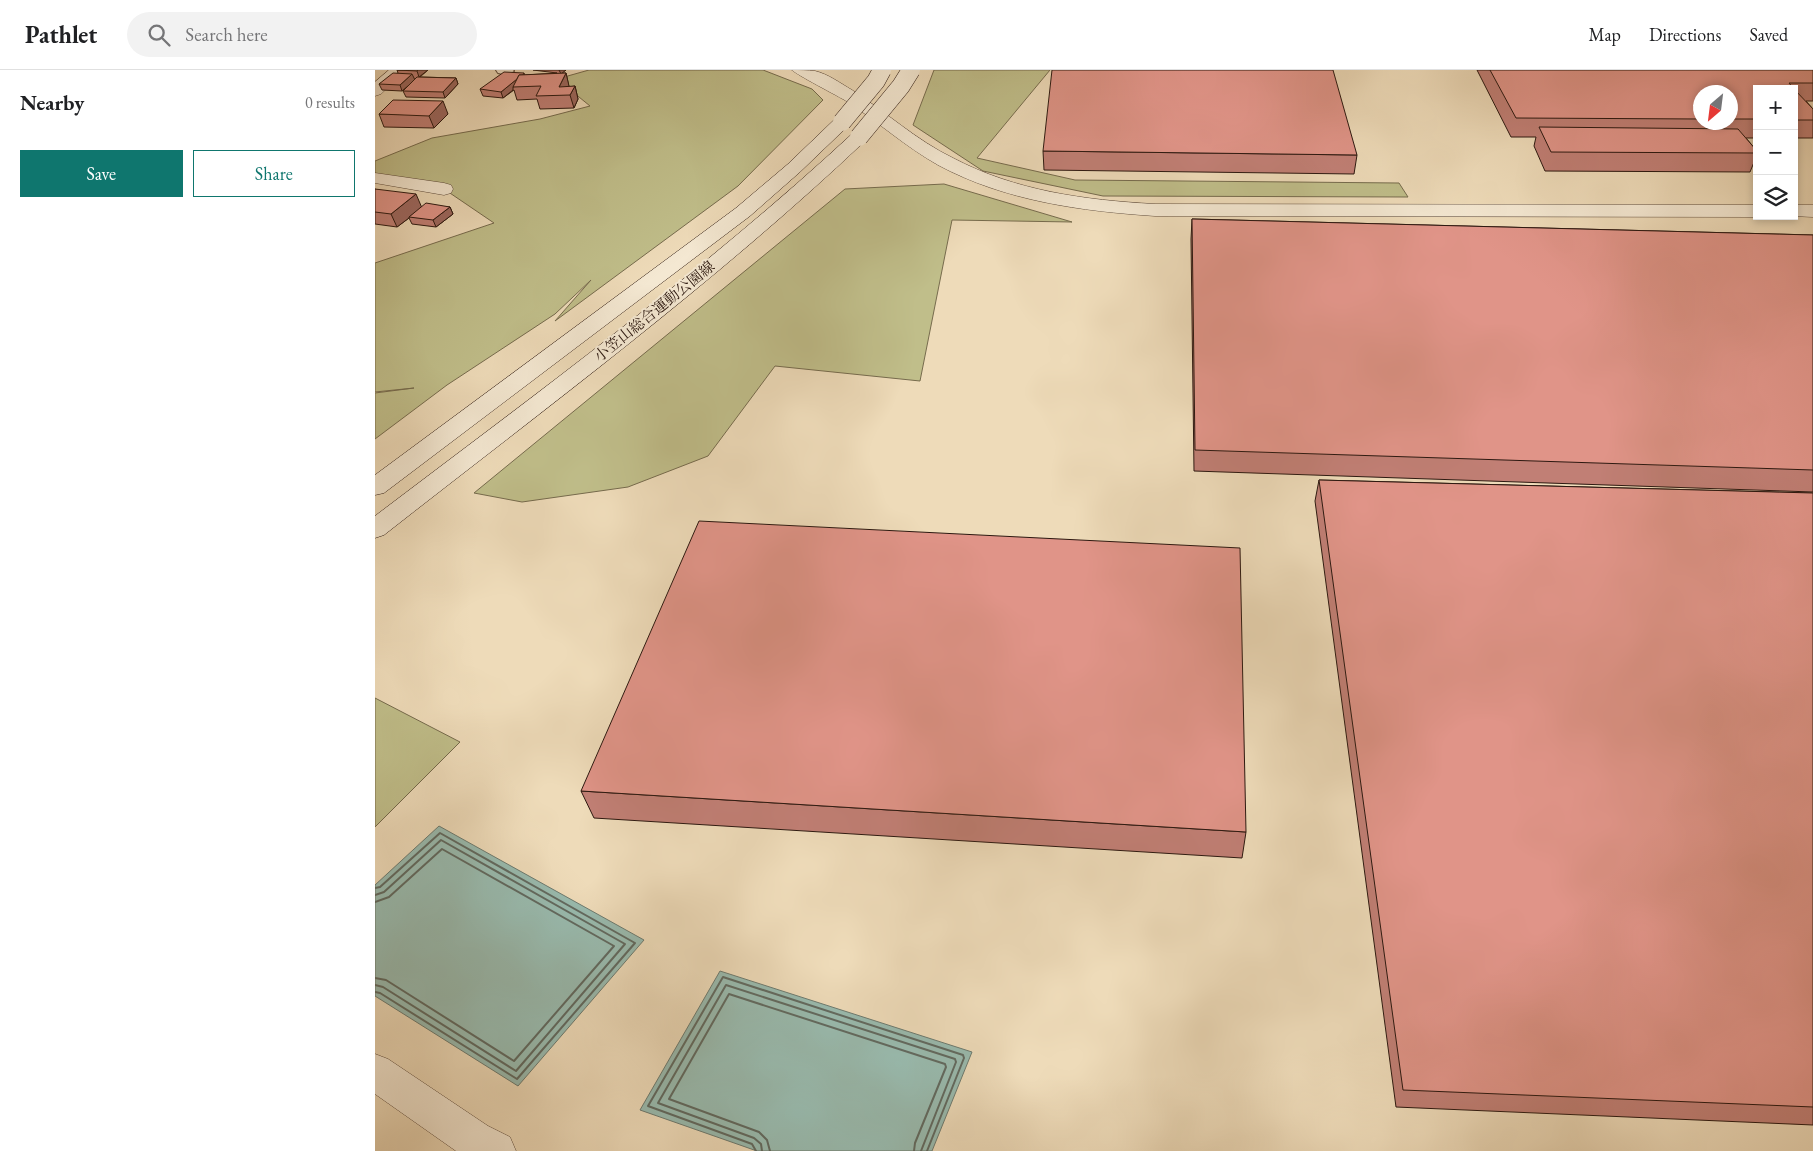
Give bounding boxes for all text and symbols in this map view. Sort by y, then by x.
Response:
search box [127,12,477,57]
text: Pathlet [25,19,97,50]
icon: search [145,21,173,49]
text: Search here [185,22,268,47]
text: Map [1589,23,1621,46]
text: Directions [1649,23,1721,46]
text: Saved [1749,23,1788,46]
north arrow [1693,85,1738,130]
map controls [1753,85,1798,220]
button: + [1753,85,1798,130]
text: Nearby [20,89,84,116]
text: 0 results [305,92,355,113]
button: − [1753,130,1798,175]
button: Save [20,150,183,197]
button: Share [193,150,355,197]
button: layers [1753,175,1798,220]
street label: 小笠山総合運動公園線 [590,256,718,366]

